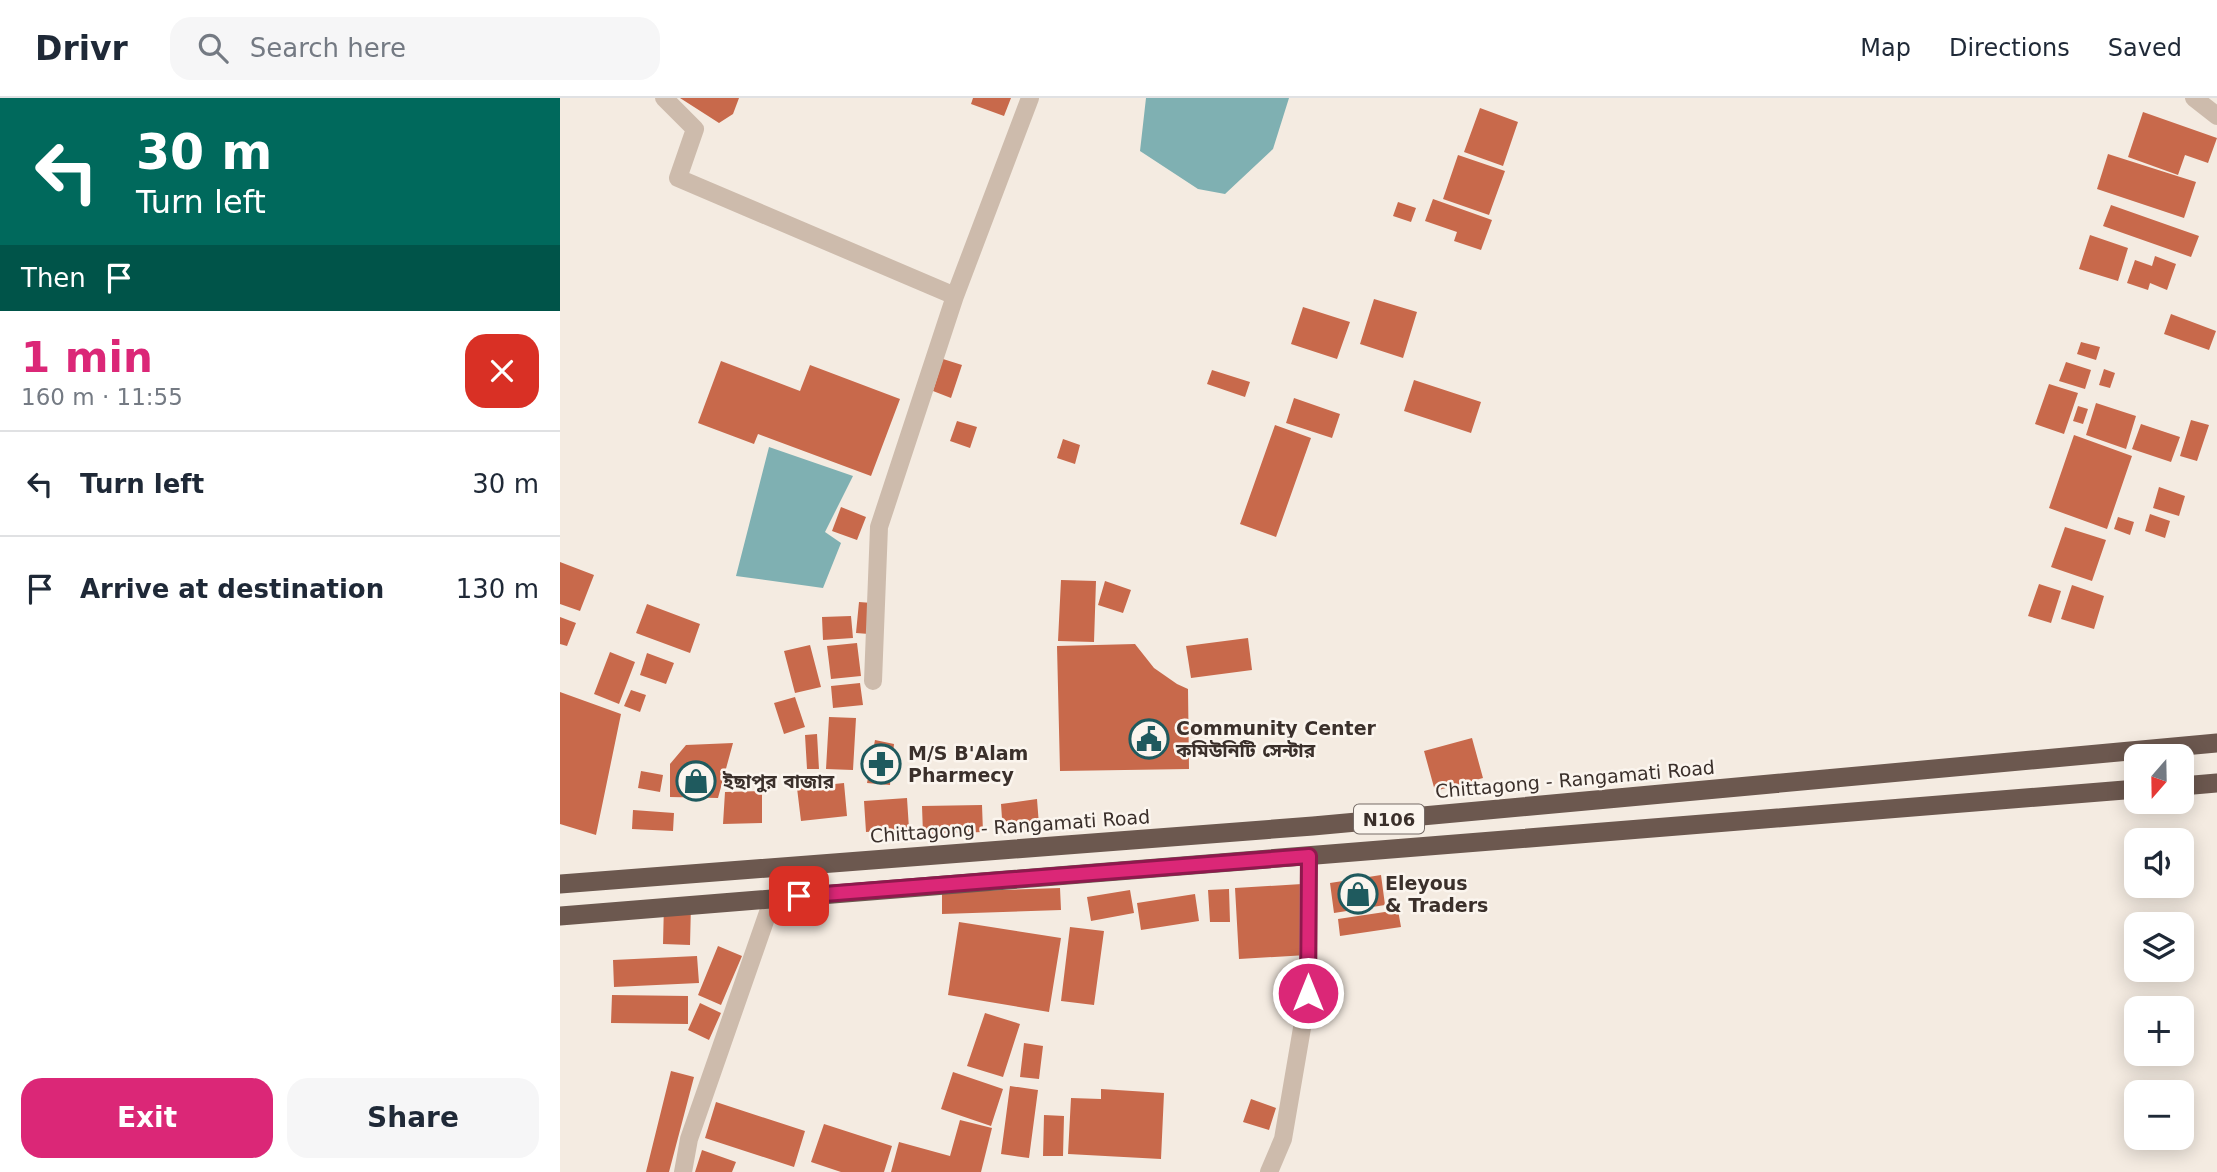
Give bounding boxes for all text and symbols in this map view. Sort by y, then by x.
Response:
search box [170,17,660,80]
text: Drivr [35,29,128,68]
icon: search [194,29,232,67]
text: Search here [250,33,406,63]
text: Map [1860,34,1911,62]
text: Directions [1949,34,2070,62]
text: Saved [2108,34,2182,62]
text: 30 m [136,124,272,181]
icon: left [21,126,112,217]
text: Turn left [136,183,266,221]
icon: arrive [100,259,138,297]
text: Then [21,263,86,293]
text: 1 min [21,333,153,382]
button: close [465,334,539,408]
text: 160 m · 11:55 [21,384,183,410]
icon: left [21,465,59,503]
text: Turn left [80,469,204,499]
text: 30 m [472,469,539,499]
icon: arrive [21,570,59,608]
text: Arrive at destination [80,574,384,604]
text: 130 m [456,574,539,604]
place label: Community Center কমিউনিটি সেন্টার [1175,717,1377,761]
public building icon: Community Center কমিউনিটি সেন্টার [1128,718,1170,760]
place label: M/S B'Alam Pharmecy [908,742,1028,786]
pharmacy icon: M/S B'Alam Pharmecy [860,743,902,785]
north arrow [2124,744,2194,814]
map controls [2124,744,2194,1150]
street label: Chittagong - Rangamati Road [1434,756,1716,802]
shop icon: ইছাপুর বাজার [675,760,717,802]
place label: ইছাপুর বাজার [722,770,835,793]
road number: N106 [1354,804,1424,834]
street label: Chittagong - Rangamati Road [869,805,1151,847]
button: sound [2124,828,2194,898]
pin [769,866,829,926]
place label: Eleyous & Traders [1385,872,1488,916]
shop icon: Eleyous & Traders [1337,873,1379,915]
icon: arrive [780,877,818,915]
button: layers [2124,912,2194,982]
position arrow [1271,956,1345,1030]
button: + [2124,996,2194,1066]
button: Exit [21,1078,273,1158]
button: Share [287,1078,539,1158]
button: − [2124,1080,2194,1150]

